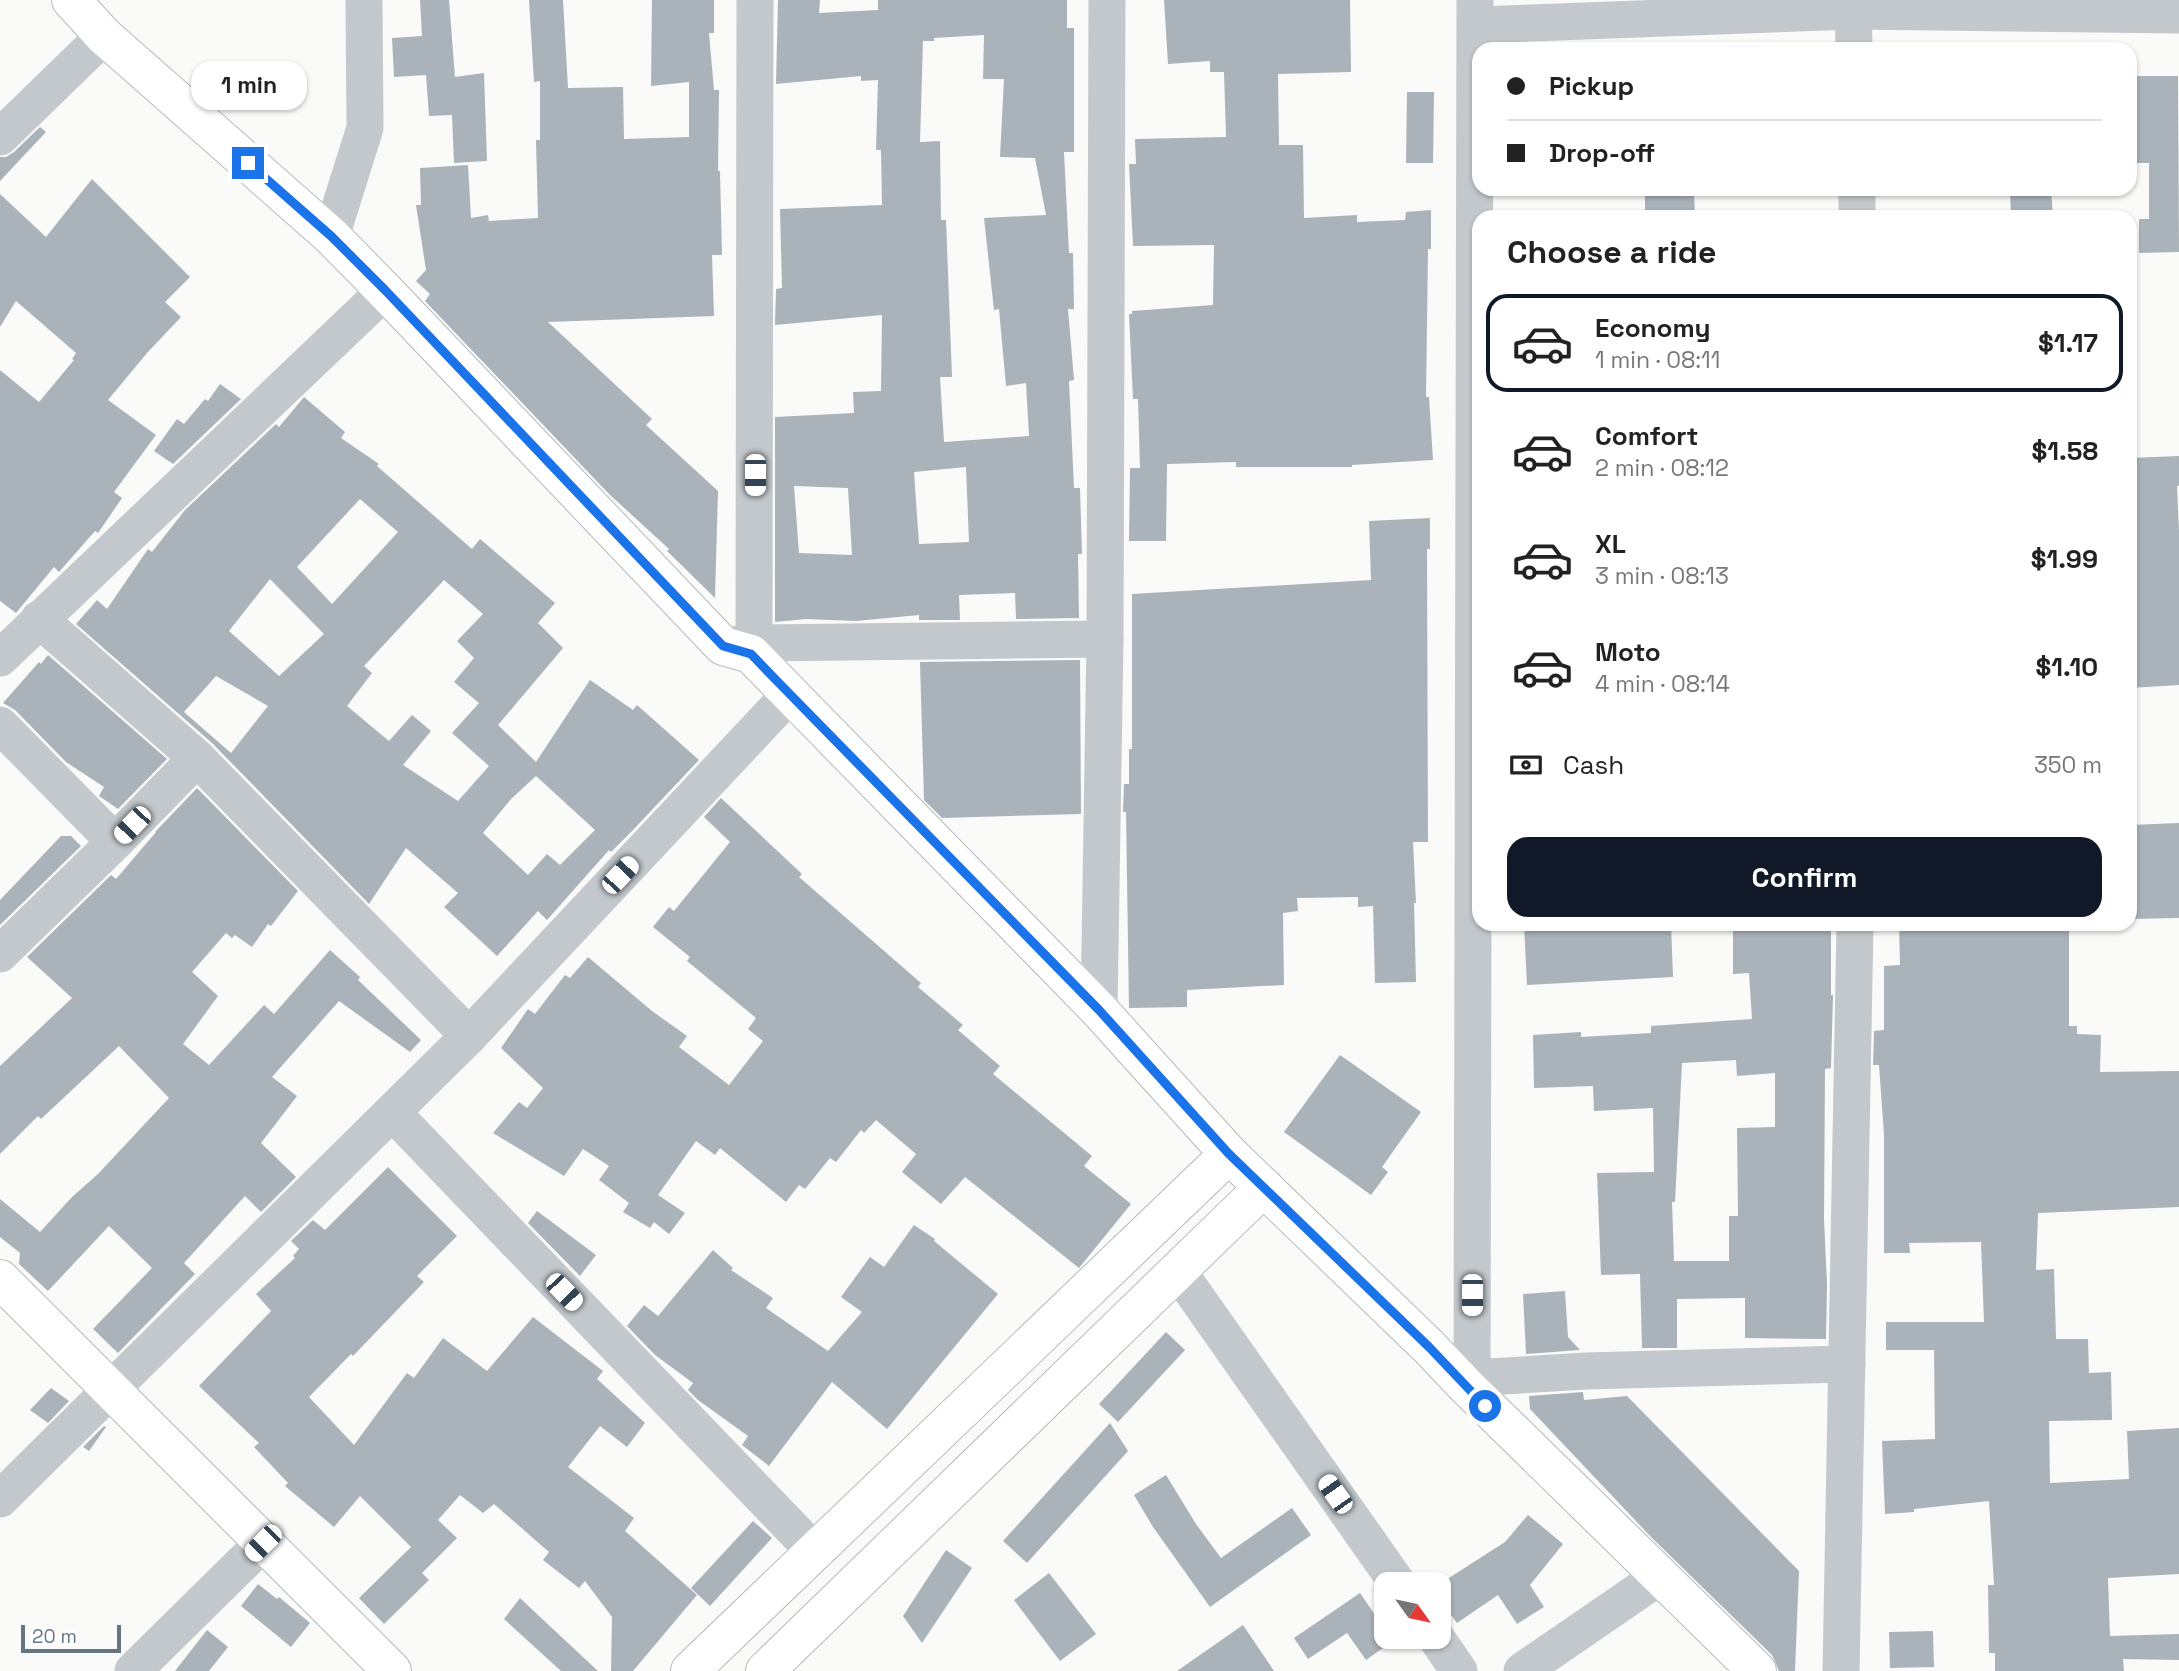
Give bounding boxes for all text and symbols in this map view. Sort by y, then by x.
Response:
callout: 1 min [190,61,306,110]
text: Pickup [1549,69,1634,103]
text: 1 min [221,70,277,100]
text: Drop-off [1549,136,1655,170]
route end [232,147,264,179]
text: Choose a ride [1507,232,1717,272]
text: Economy [1595,311,1711,345]
icon: car [1511,312,1574,375]
text: $1.17 [2038,326,2098,360]
text: 1 min · 08:11 [1595,345,1720,375]
text: Comfort [1595,419,1698,453]
icon: car [1511,420,1574,483]
text: $1.58 [2032,434,2098,468]
text: 2 min · 08:12 [1595,453,1729,483]
car [745,454,766,496]
text: XL [1595,527,1626,561]
icon: car [1511,528,1574,591]
text: $1.99 [2031,542,2098,576]
text: 3 min · 08:13 [1595,561,1729,591]
text: Moto [1595,635,1661,669]
icon: car [1511,636,1574,699]
text: $1.10 [2035,650,2098,684]
text: 4 min · 08:14 [1595,669,1730,699]
icon: cash [1507,746,1545,784]
text: Cash [1563,748,1624,782]
text: 350 m [2034,750,2102,780]
car [110,803,155,847]
button: Confirm [1507,837,2102,917]
car [598,852,643,898]
car [542,1270,587,1314]
car [1462,1274,1483,1316]
route start [1469,1390,1501,1422]
car [1315,1471,1356,1517]
car [241,1521,286,1565]
north arrow [1374,1572,1451,1648]
map controls [1374,1572,1451,1649]
scale bar [21,1622,121,1654]
text: 20 m [32,1624,77,1649]

